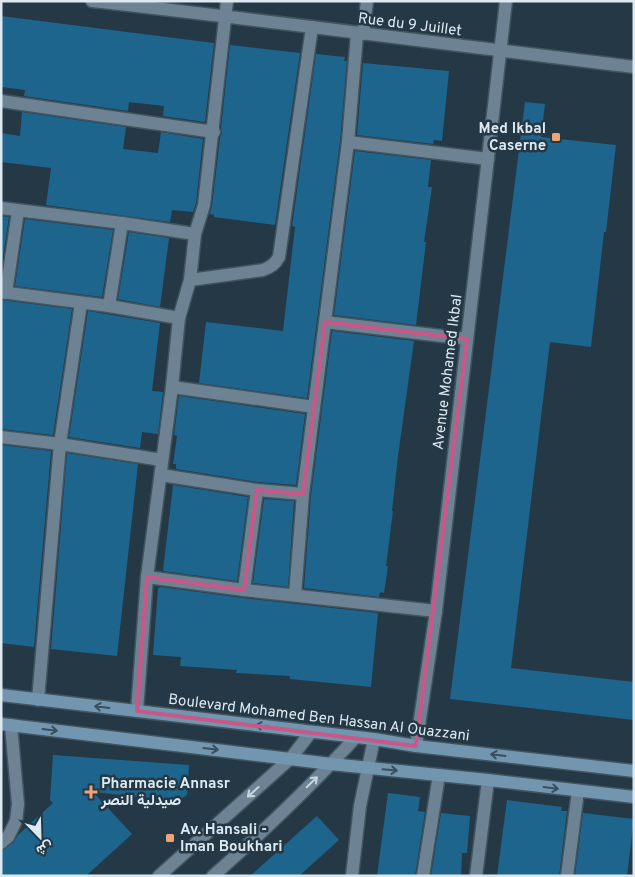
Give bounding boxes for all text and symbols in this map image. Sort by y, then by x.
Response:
street label: Rue du 9 Juillet [357,10,463,41]
place label: Med Ikbal Caserne [479,120,546,156]
marker: Med Ikbal Caserne [550,131,562,143]
street label: Avenue Mohamed Ikbal [430,293,467,451]
street label: Boulevard Mohamed Ben Hassan Al Ouazzani [167,691,471,746]
one-way arrow [94,702,110,712]
one-way arrow [255,721,271,731]
one-way arrow [41,725,57,735]
one-way arrow [203,744,219,754]
one-way arrow [491,750,507,760]
one-way arrow [381,765,397,775]
place label: Pharmacie Annasr صيدلية النصر [100,775,231,811]
one-way arrow [306,776,319,788]
one-way arrow [543,783,559,793]
marker: Pharmacie Annasr صيدلية النصر [85,786,97,798]
one-way arrow [247,786,260,798]
north arrow [15,812,65,862]
place label: Av. Hansali - Iman Boukhari [180,821,283,857]
marker: Av. Hansali - Iman Boukhari [164,832,176,844]
text: ش [33,836,56,859]

